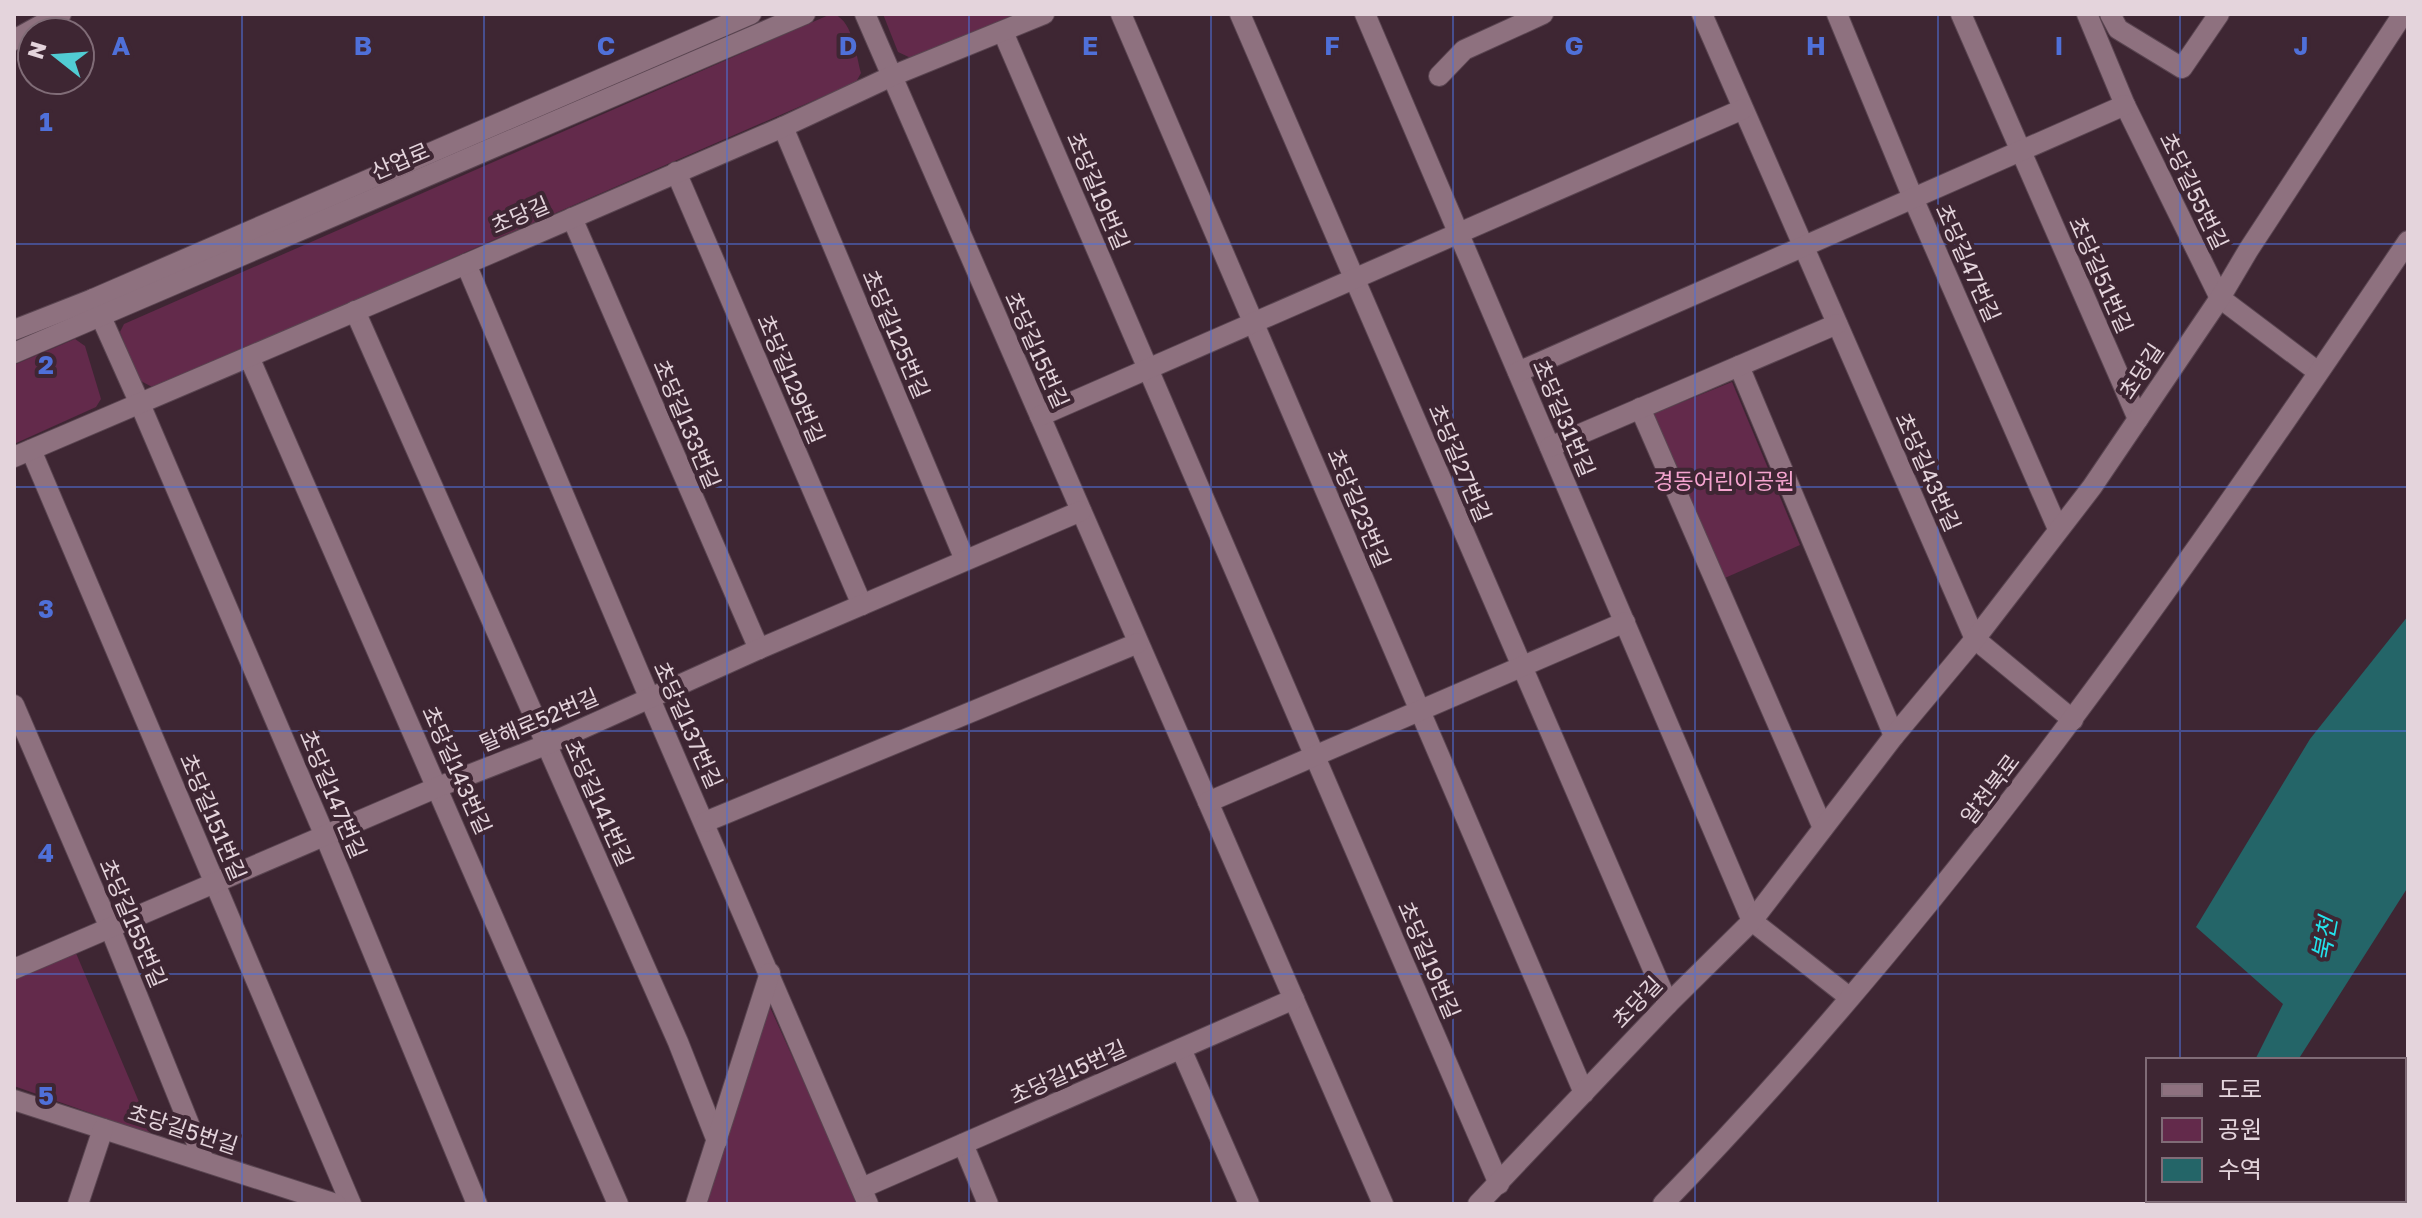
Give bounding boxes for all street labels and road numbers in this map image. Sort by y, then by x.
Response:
street label: 초당길19번길 [1062,128,1135,254]
street label: 초당길55번길 [2155,128,2234,254]
street label: 산업로 [367,136,433,185]
street label: 초당길 [487,190,553,239]
street label: 초당길47번길 [1930,200,2006,326]
street label: 초당길51번길 [2064,212,2139,337]
street label: 초당길125번길 [857,265,936,402]
street label: 초당길15번길 [1000,287,1075,412]
street label: 초당길129번길 [752,310,831,448]
street label: 초당길 [2112,338,2169,403]
street label: 초당길133번길 [648,355,727,492]
street label: 초당길31번길 [1528,355,1601,480]
street label: 초당길27번길 [1423,400,1497,526]
street label: 초당길43번길 [1890,408,1967,536]
street label: 초당길23번길 [1322,444,1397,571]
street label: 초당길137번길 [648,657,729,793]
street label: 탈해로52번길 [475,682,602,757]
street label: 초당길143번길 [417,701,498,838]
street label: 초당길147번길 [294,725,373,862]
street label: 초당길141번길 [559,735,639,870]
street label: 알천북로 [1954,748,2025,829]
street label: 초당길151번길 [175,749,252,884]
street label: 초당길155번길 [94,854,173,991]
street label: 초당길19번길 [1393,897,1466,1023]
street label: 초당길 [1606,970,1667,1033]
street label: 초당길15번길 [1005,1034,1130,1109]
street label: 초당길5번길 [125,1098,242,1159]

